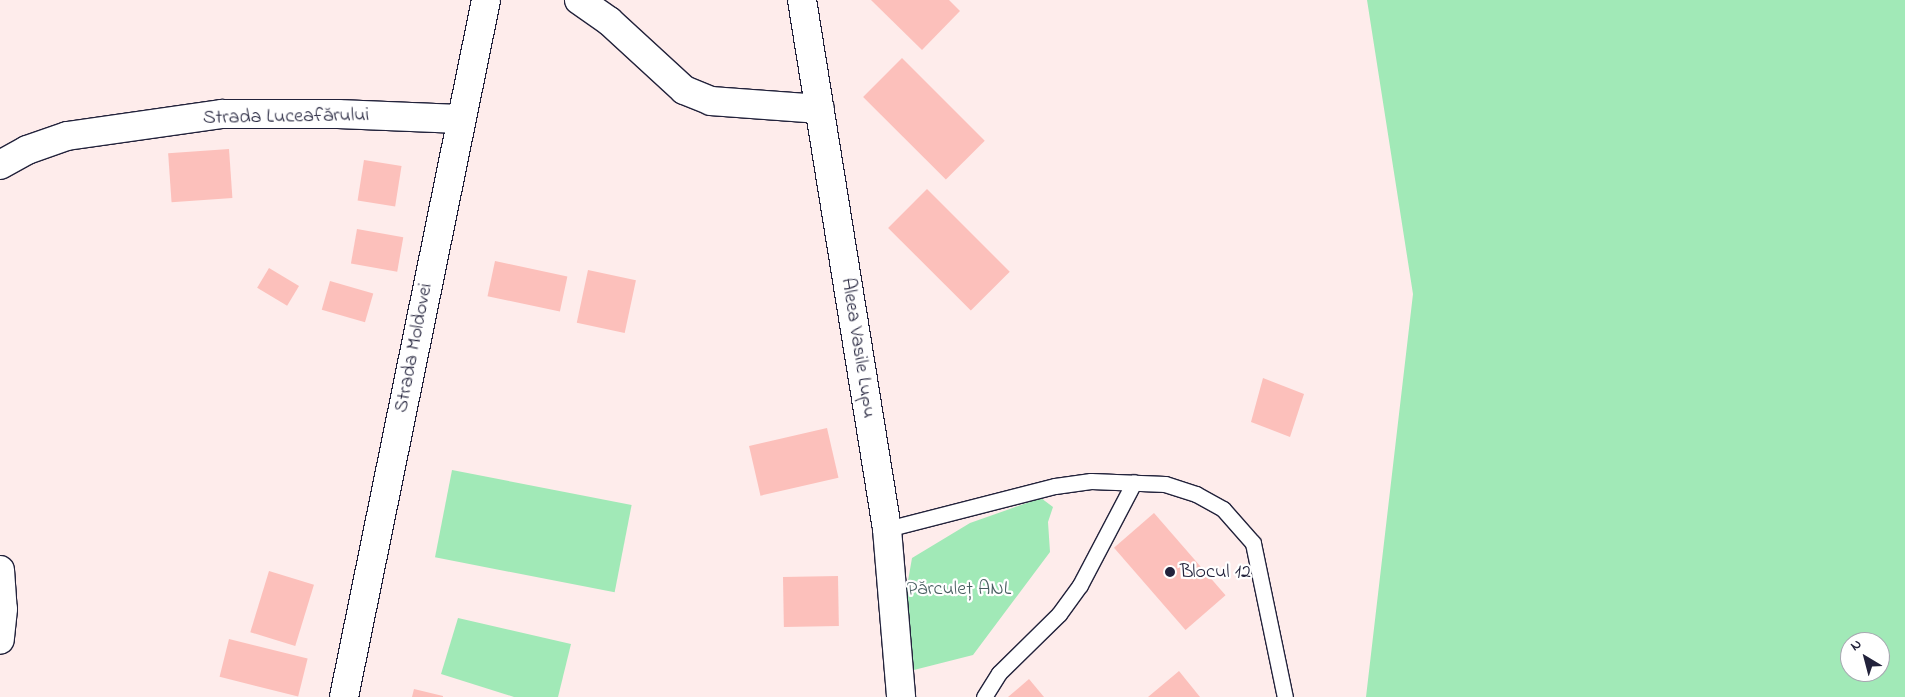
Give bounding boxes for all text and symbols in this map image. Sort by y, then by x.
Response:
street label: Strada Luceafărului [203,104,369,130]
street label: Aleea Vasile Lupu [835,276,881,420]
street label: Strada Moldovei [390,281,438,415]
place label: Blocul 12 [1180,560,1251,584]
marker: Blocul 12 [1164,566,1176,578]
park label: Părculeț ANL [907,577,1011,601]
north arrow [1840,632,1890,682]
text: N [1846,634,1866,657]

